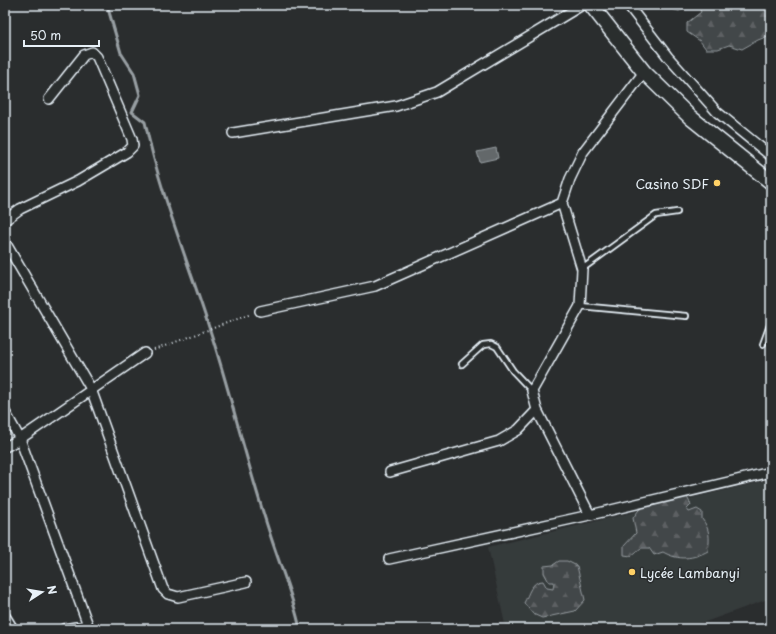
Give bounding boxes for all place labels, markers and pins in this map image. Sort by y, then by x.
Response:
place label: Casino SDF [635,174,709,193]
marker: Casino SDF [712,178,722,188]
place label: Lycée Lambanyi [640,563,740,582]
marker: Lycée Lambanyi [627,567,637,577]

